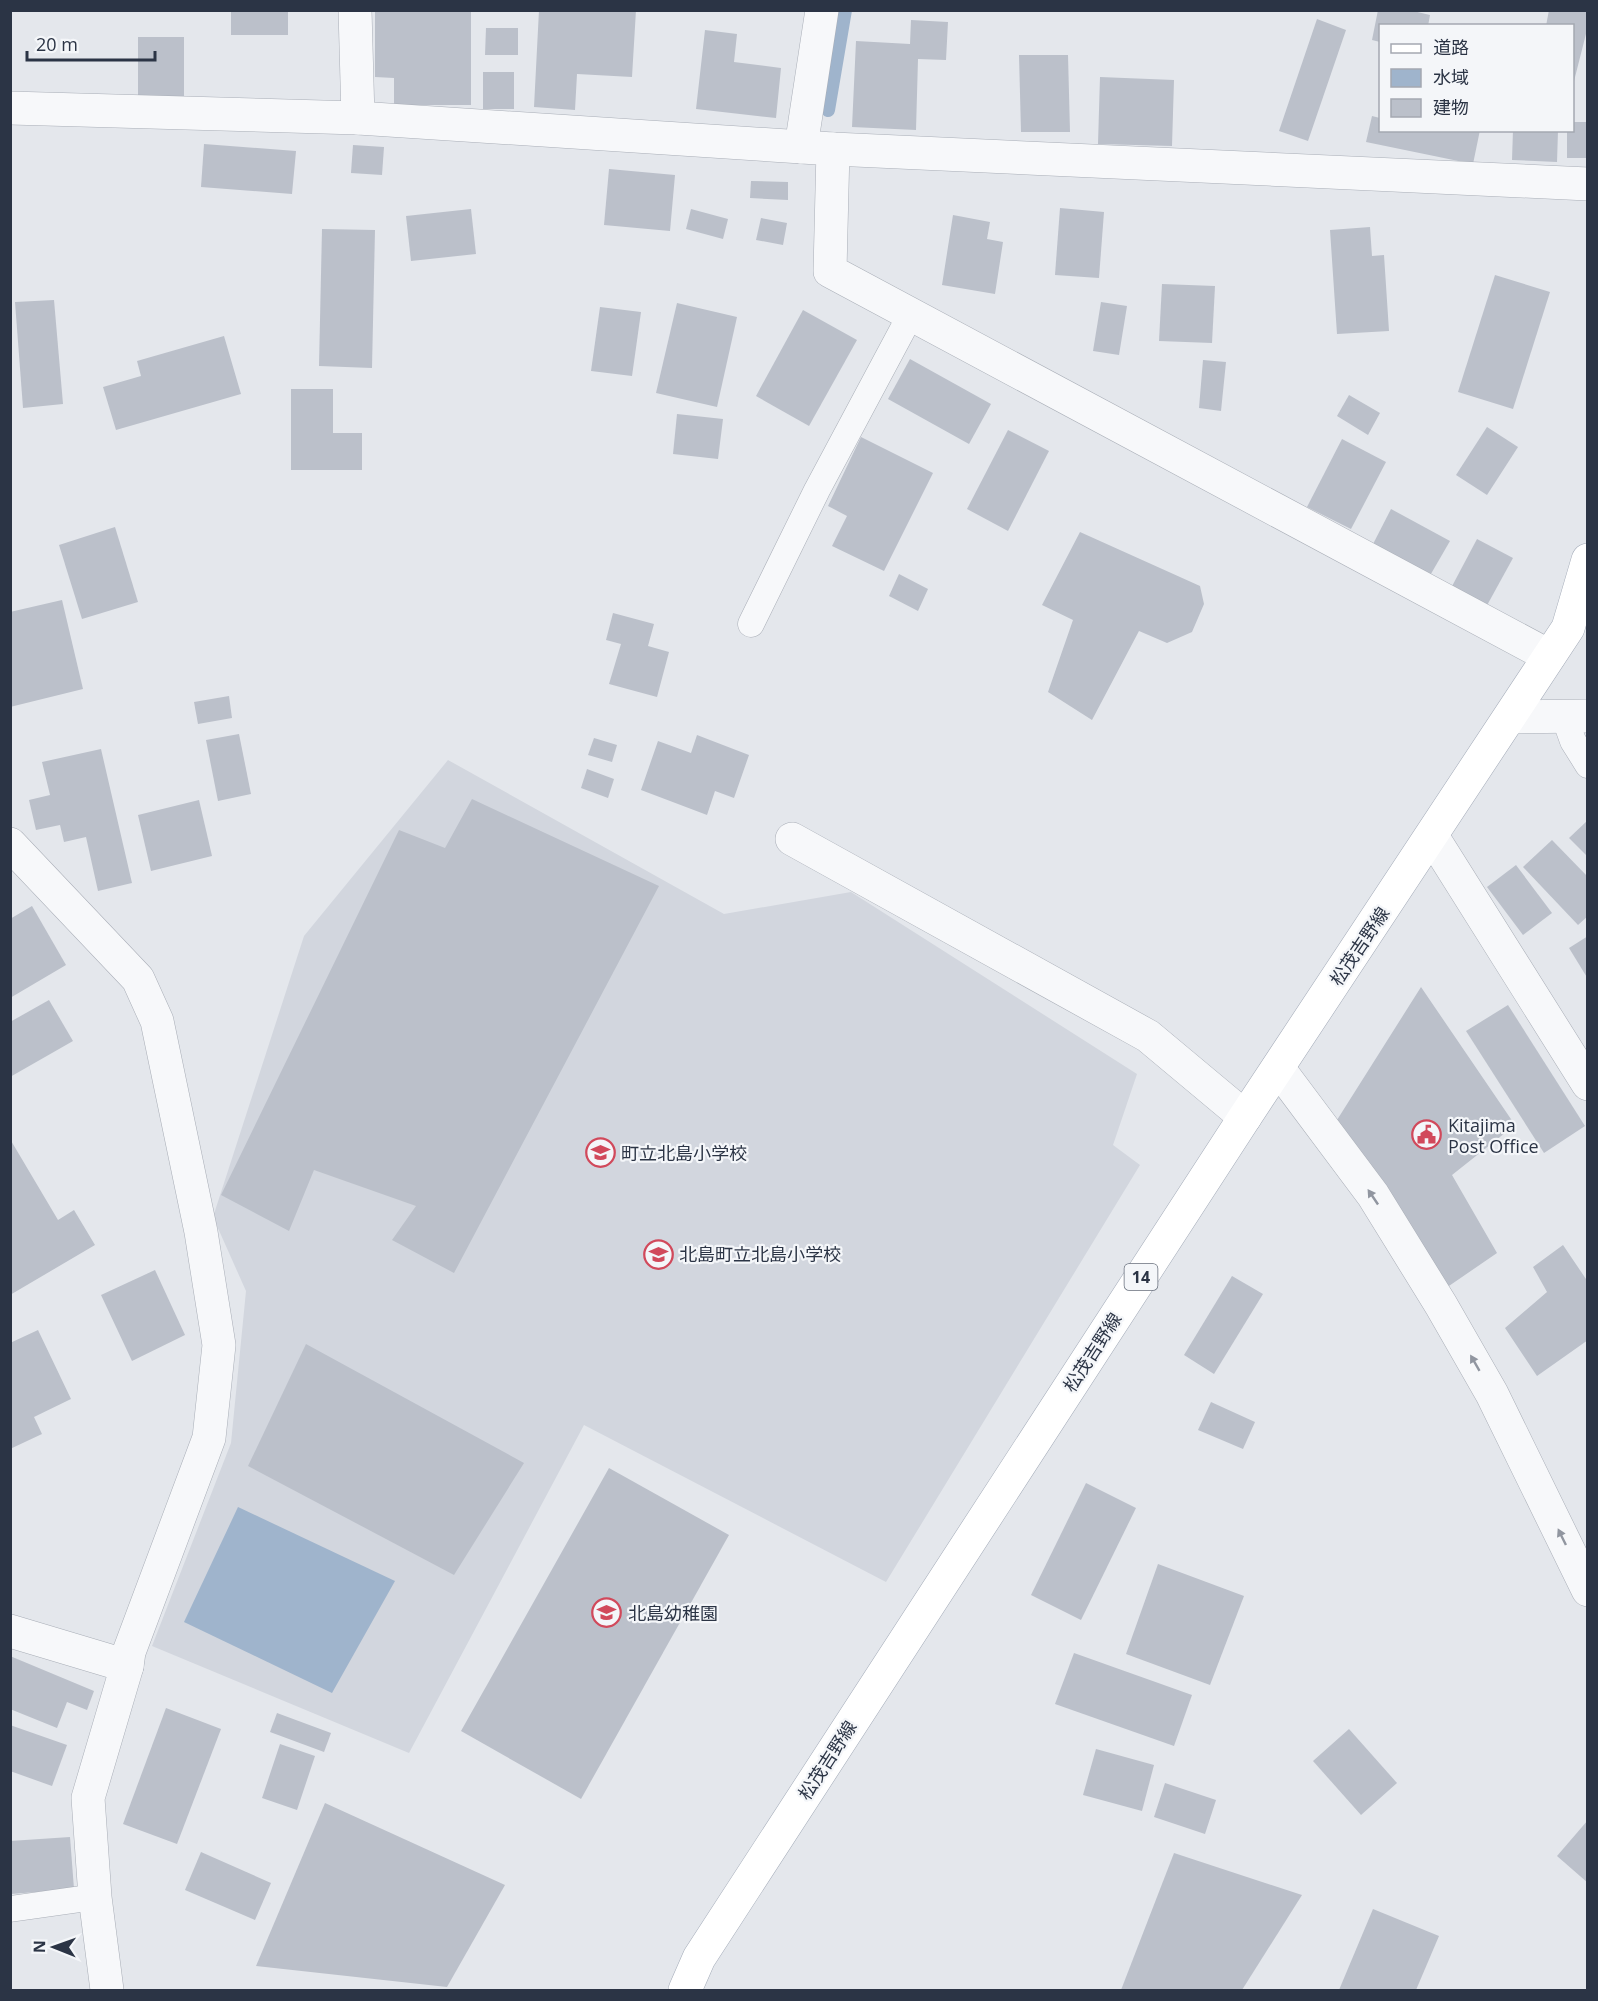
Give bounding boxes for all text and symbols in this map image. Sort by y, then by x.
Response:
scale bar [27,24,154,62]
legend [1379,24,1574,132]
text: 20 m [36,32,78,56]
text: 道路 [1433,35,1469,59]
text: 水域 [1433,65,1469,89]
text: 建物 [1433,95,1469,119]
street label: 松茂吉野線 [1324,902,1394,990]
place label: Kitajima Post Office [1448,1113,1539,1158]
public building icon: Kitajima Post Office [1411,1119,1443,1151]
school or university icon: 町立北島小学校 [584,1137,616,1169]
place label: 町立北島小学校 [621,1141,747,1165]
one-way arrow [1367,1189,1379,1205]
school or university icon: 北島町立北島小学校 [642,1238,674,1270]
place label: 北島町立北島小学校 [679,1242,841,1266]
road number: 14 [1124,1264,1158,1290]
street label: 松茂吉野線 [1057,1308,1127,1396]
one-way arrow [1469,1355,1480,1371]
one-way arrow [1557,1529,1567,1546]
school or university icon: 北島幼稚園 [591,1597,623,1629]
place label: 北島幼稚園 [628,1601,718,1625]
street label: 松茂吉野線 [792,1716,862,1804]
north arrow [24,1917,84,1977]
text: N [28,1940,50,1953]

